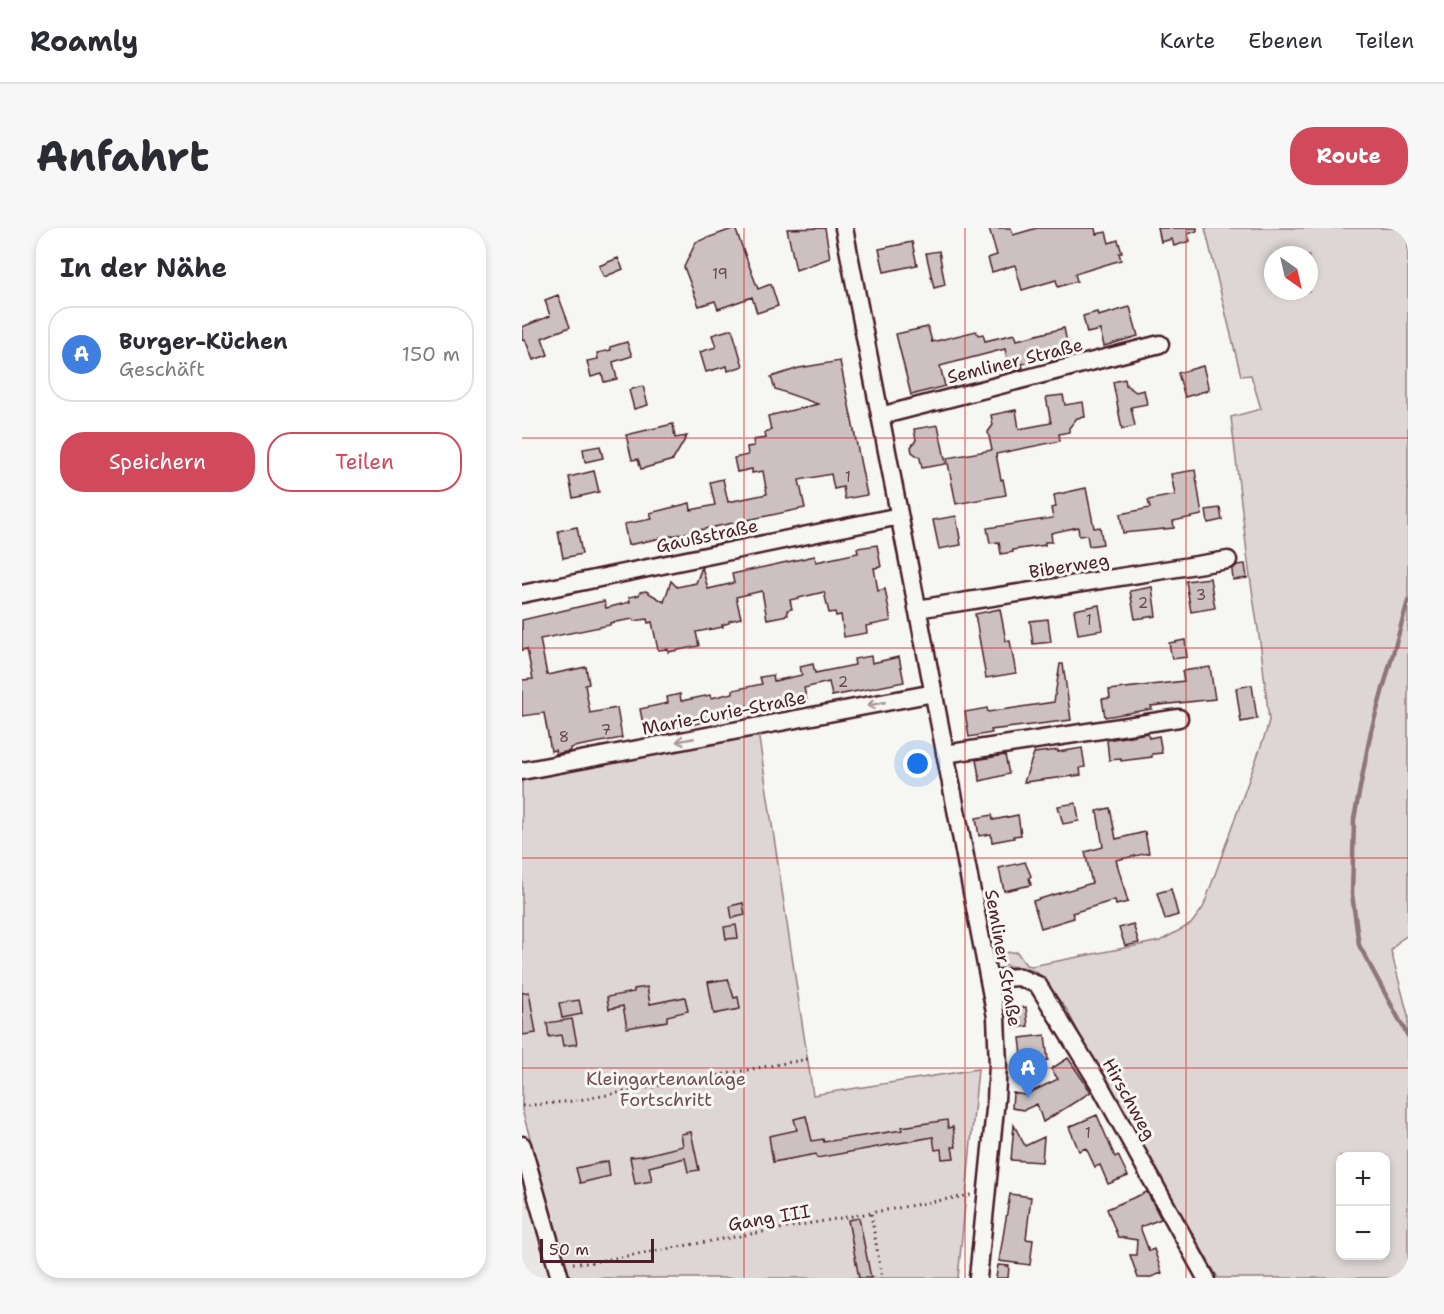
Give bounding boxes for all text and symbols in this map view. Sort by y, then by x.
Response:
text: Roamly [30,22,138,60]
text: Karte [1160,27,1215,55]
text: Ebenen [1248,27,1323,55]
text: Teilen [1356,27,1414,55]
button: Route [1290,127,1408,185]
text: Anfahrt [36,128,209,184]
north arrow [1264,246,1318,300]
text: In der Nähe [60,250,227,285]
house number: 19 [712,264,728,284]
text: Burger-Küchen [119,327,288,356]
street label: Semliner Straße [945,333,1085,389]
text: A [74,341,89,367]
text: 150 m [402,341,460,367]
text: Geschäft [119,356,205,382]
button: Speichern [60,432,255,492]
button: Teilen [267,432,462,492]
house number: 1 [845,467,851,487]
street label: Gaußstraße [654,513,760,559]
street label: Biberweg [1027,548,1111,584]
house number: 3 [1196,585,1206,605]
house number: 2 [1138,593,1148,613]
house number: 1 [1086,610,1092,630]
house number: 2 [838,672,848,692]
street label: Marie-Curie-Straße [640,685,808,741]
one-way arrow [867,699,886,710]
house number: 7 [601,720,611,740]
house number: 8 [559,727,569,747]
one-way arrow [675,735,695,746]
your location [903,749,932,778]
street label: Semliner Straße [979,888,1027,1028]
pin: A [1008,1048,1048,1098]
street label: Hirschweg [1097,1054,1161,1144]
park label: Kleingartenanlage Fortschritt [586,1067,746,1112]
house number: 1 [1085,1123,1091,1143]
map controls [1336,1152,1390,1260]
button: + [1336,1152,1390,1206]
street label: Gang III [726,1199,812,1237]
button: − [1336,1206,1390,1260]
scale bar [540,1236,654,1264]
text: 50 m [549,1239,589,1260]

